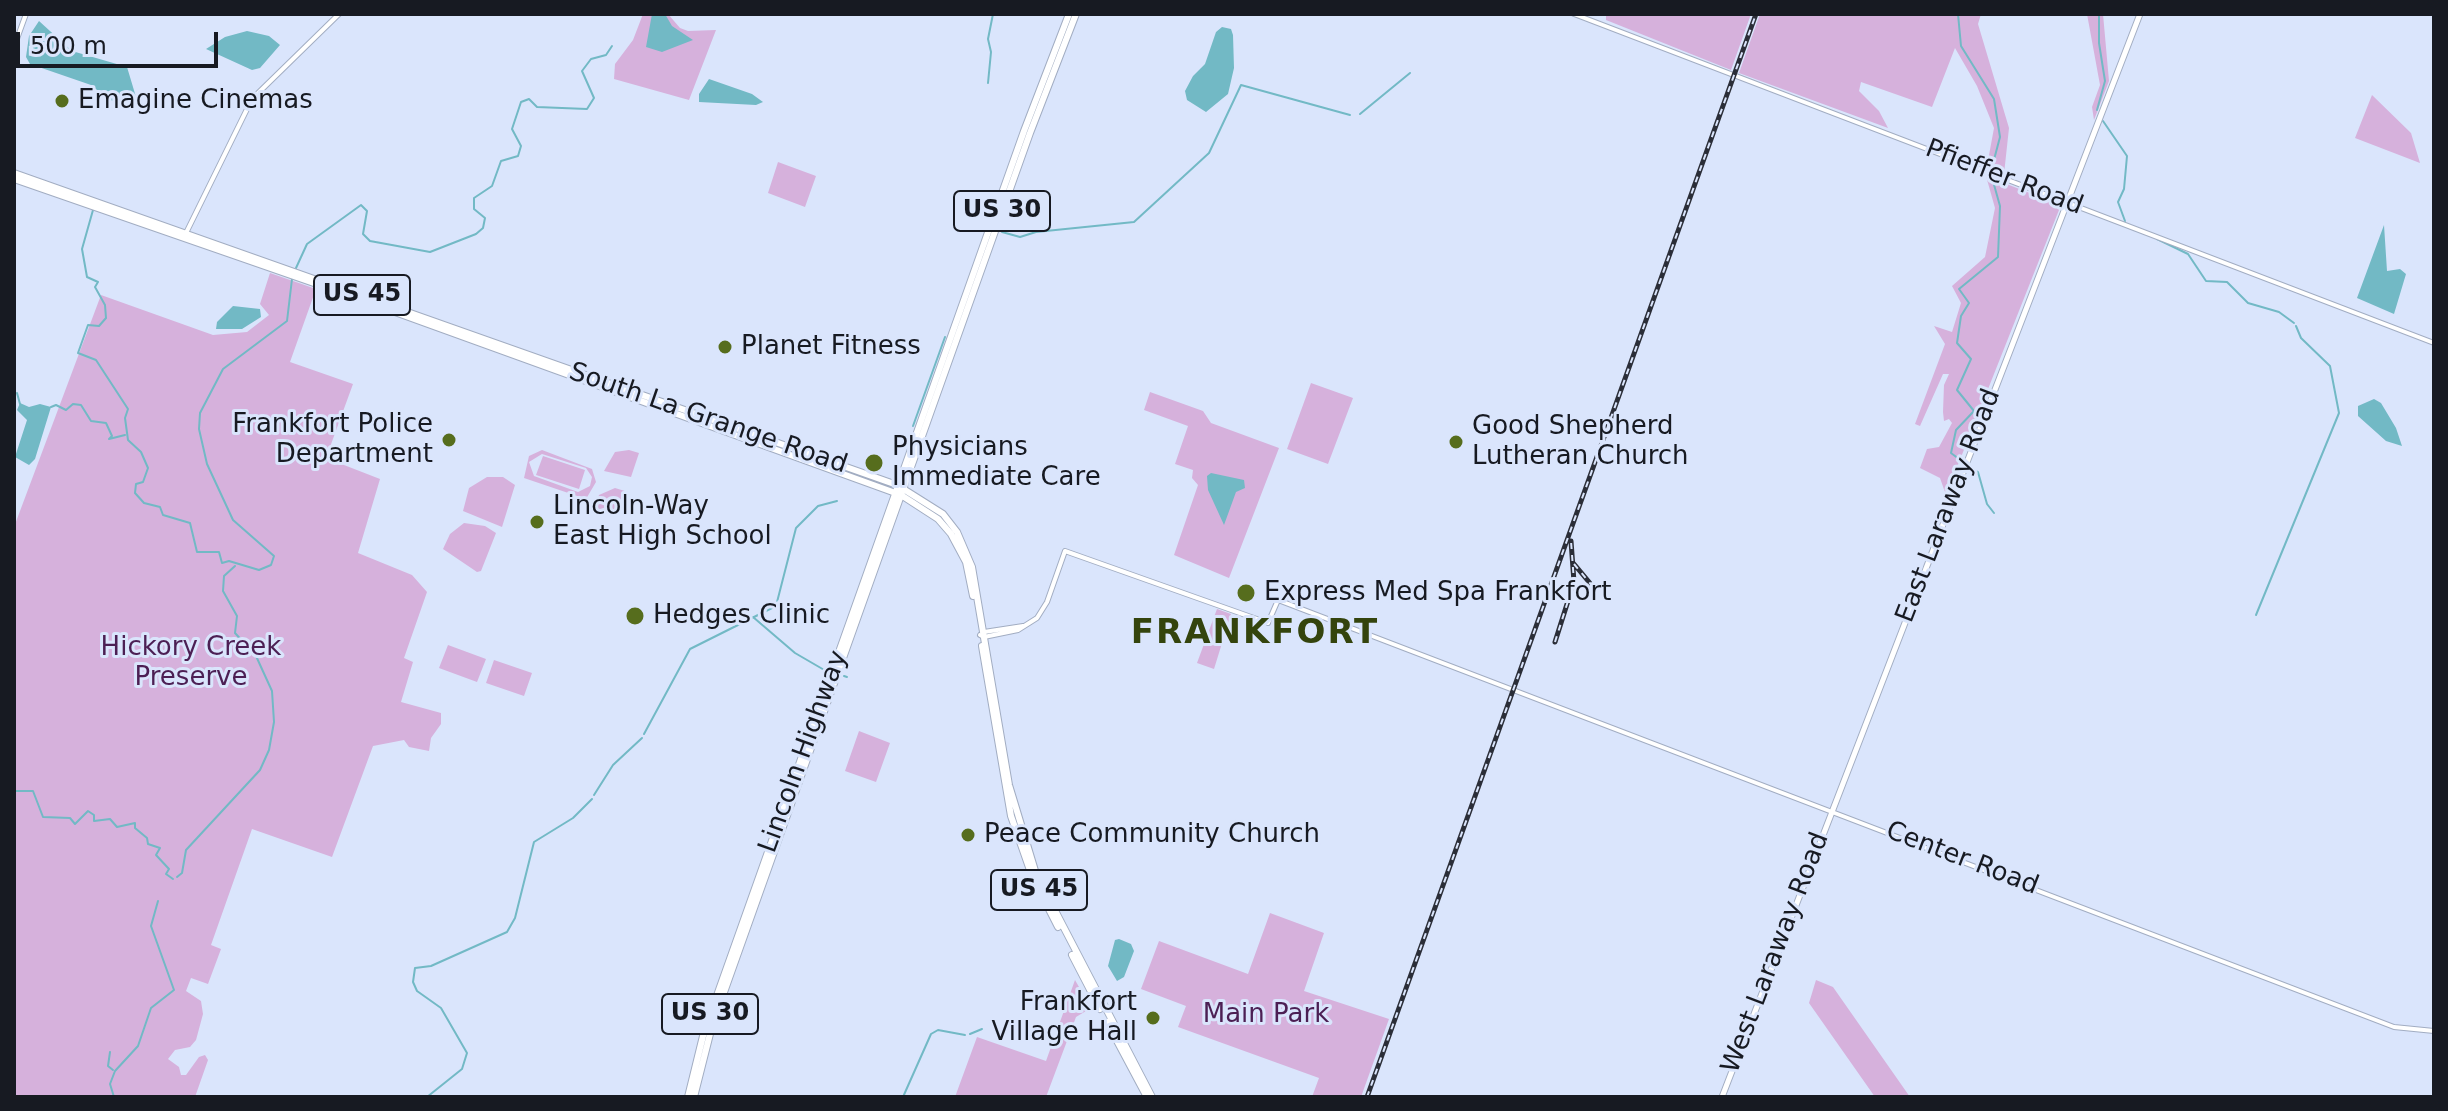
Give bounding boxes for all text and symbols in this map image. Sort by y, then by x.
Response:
scale bar [20,16,222,66]
text: 500 m [30,32,107,60]
place label: Emagine Cinemas [78,85,313,117]
marker: Emagine Cinemas [53,92,71,110]
street label: Pfieffer Road [1921,134,2087,222]
road number: US 30 [954,191,1050,231]
road number: US 45 [314,275,410,315]
place label: Planet Fitness [741,331,921,363]
marker: Planet Fitness [716,338,734,356]
street label: South La Grange Road [565,357,851,481]
street label: East Laraway Road [1890,385,2008,627]
place label: Frankfort Police Department [232,409,433,470]
place label: Good Shepherd Lutheran Church [1472,411,1689,472]
marker: Frankfort Police Department [440,431,458,449]
place label: Physicians Immediate Care [892,432,1101,494]
marker: Good Shepherd Lutheran Church [1447,433,1465,451]
marker: Physicians Immediate Care [863,452,885,474]
place label: Lincoln-Way East High School [553,491,772,552]
marker: Lincoln-Way East High School [528,513,546,531]
place label: Express Med Spa Frankfort [1264,577,1611,609]
marker: Express Med Spa Frankfort [1235,582,1257,604]
place label: Hedges Clinic [653,600,830,632]
marker: Hedges Clinic [624,605,646,627]
district label: FRANKFORT [1131,614,1379,654]
park label: Hickory Creek Preserve [101,632,281,694]
street label: Lincoln Highway [753,647,855,857]
street label: Center Road [1881,816,2043,902]
place label: Peace Community Church [984,819,1320,851]
marker: Peace Community Church [959,826,977,844]
street label: West Laraway Road [1716,828,1836,1078]
road number: US 45 [991,870,1087,910]
place label: Frankfort Village Hall [991,987,1137,1048]
road number: US 30 [662,994,758,1034]
park label: Main Park [1203,999,1329,1031]
marker: Frankfort Village Hall [1144,1009,1162,1027]

